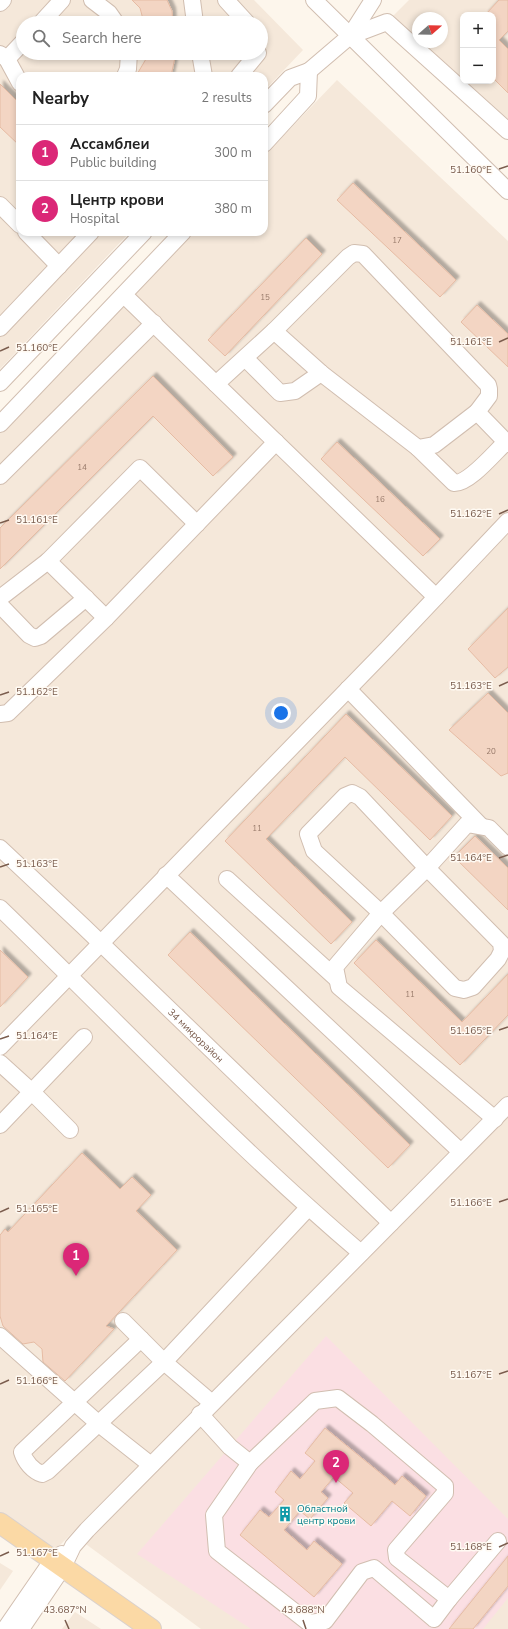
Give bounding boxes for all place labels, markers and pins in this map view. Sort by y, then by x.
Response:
pin: 1 [63,1243,89,1276]
pin: 2 [323,1450,349,1483]
place label: Областной центр крови [297,1502,356,1528]
building icon: Областной центр крови [276,1505,294,1523]

